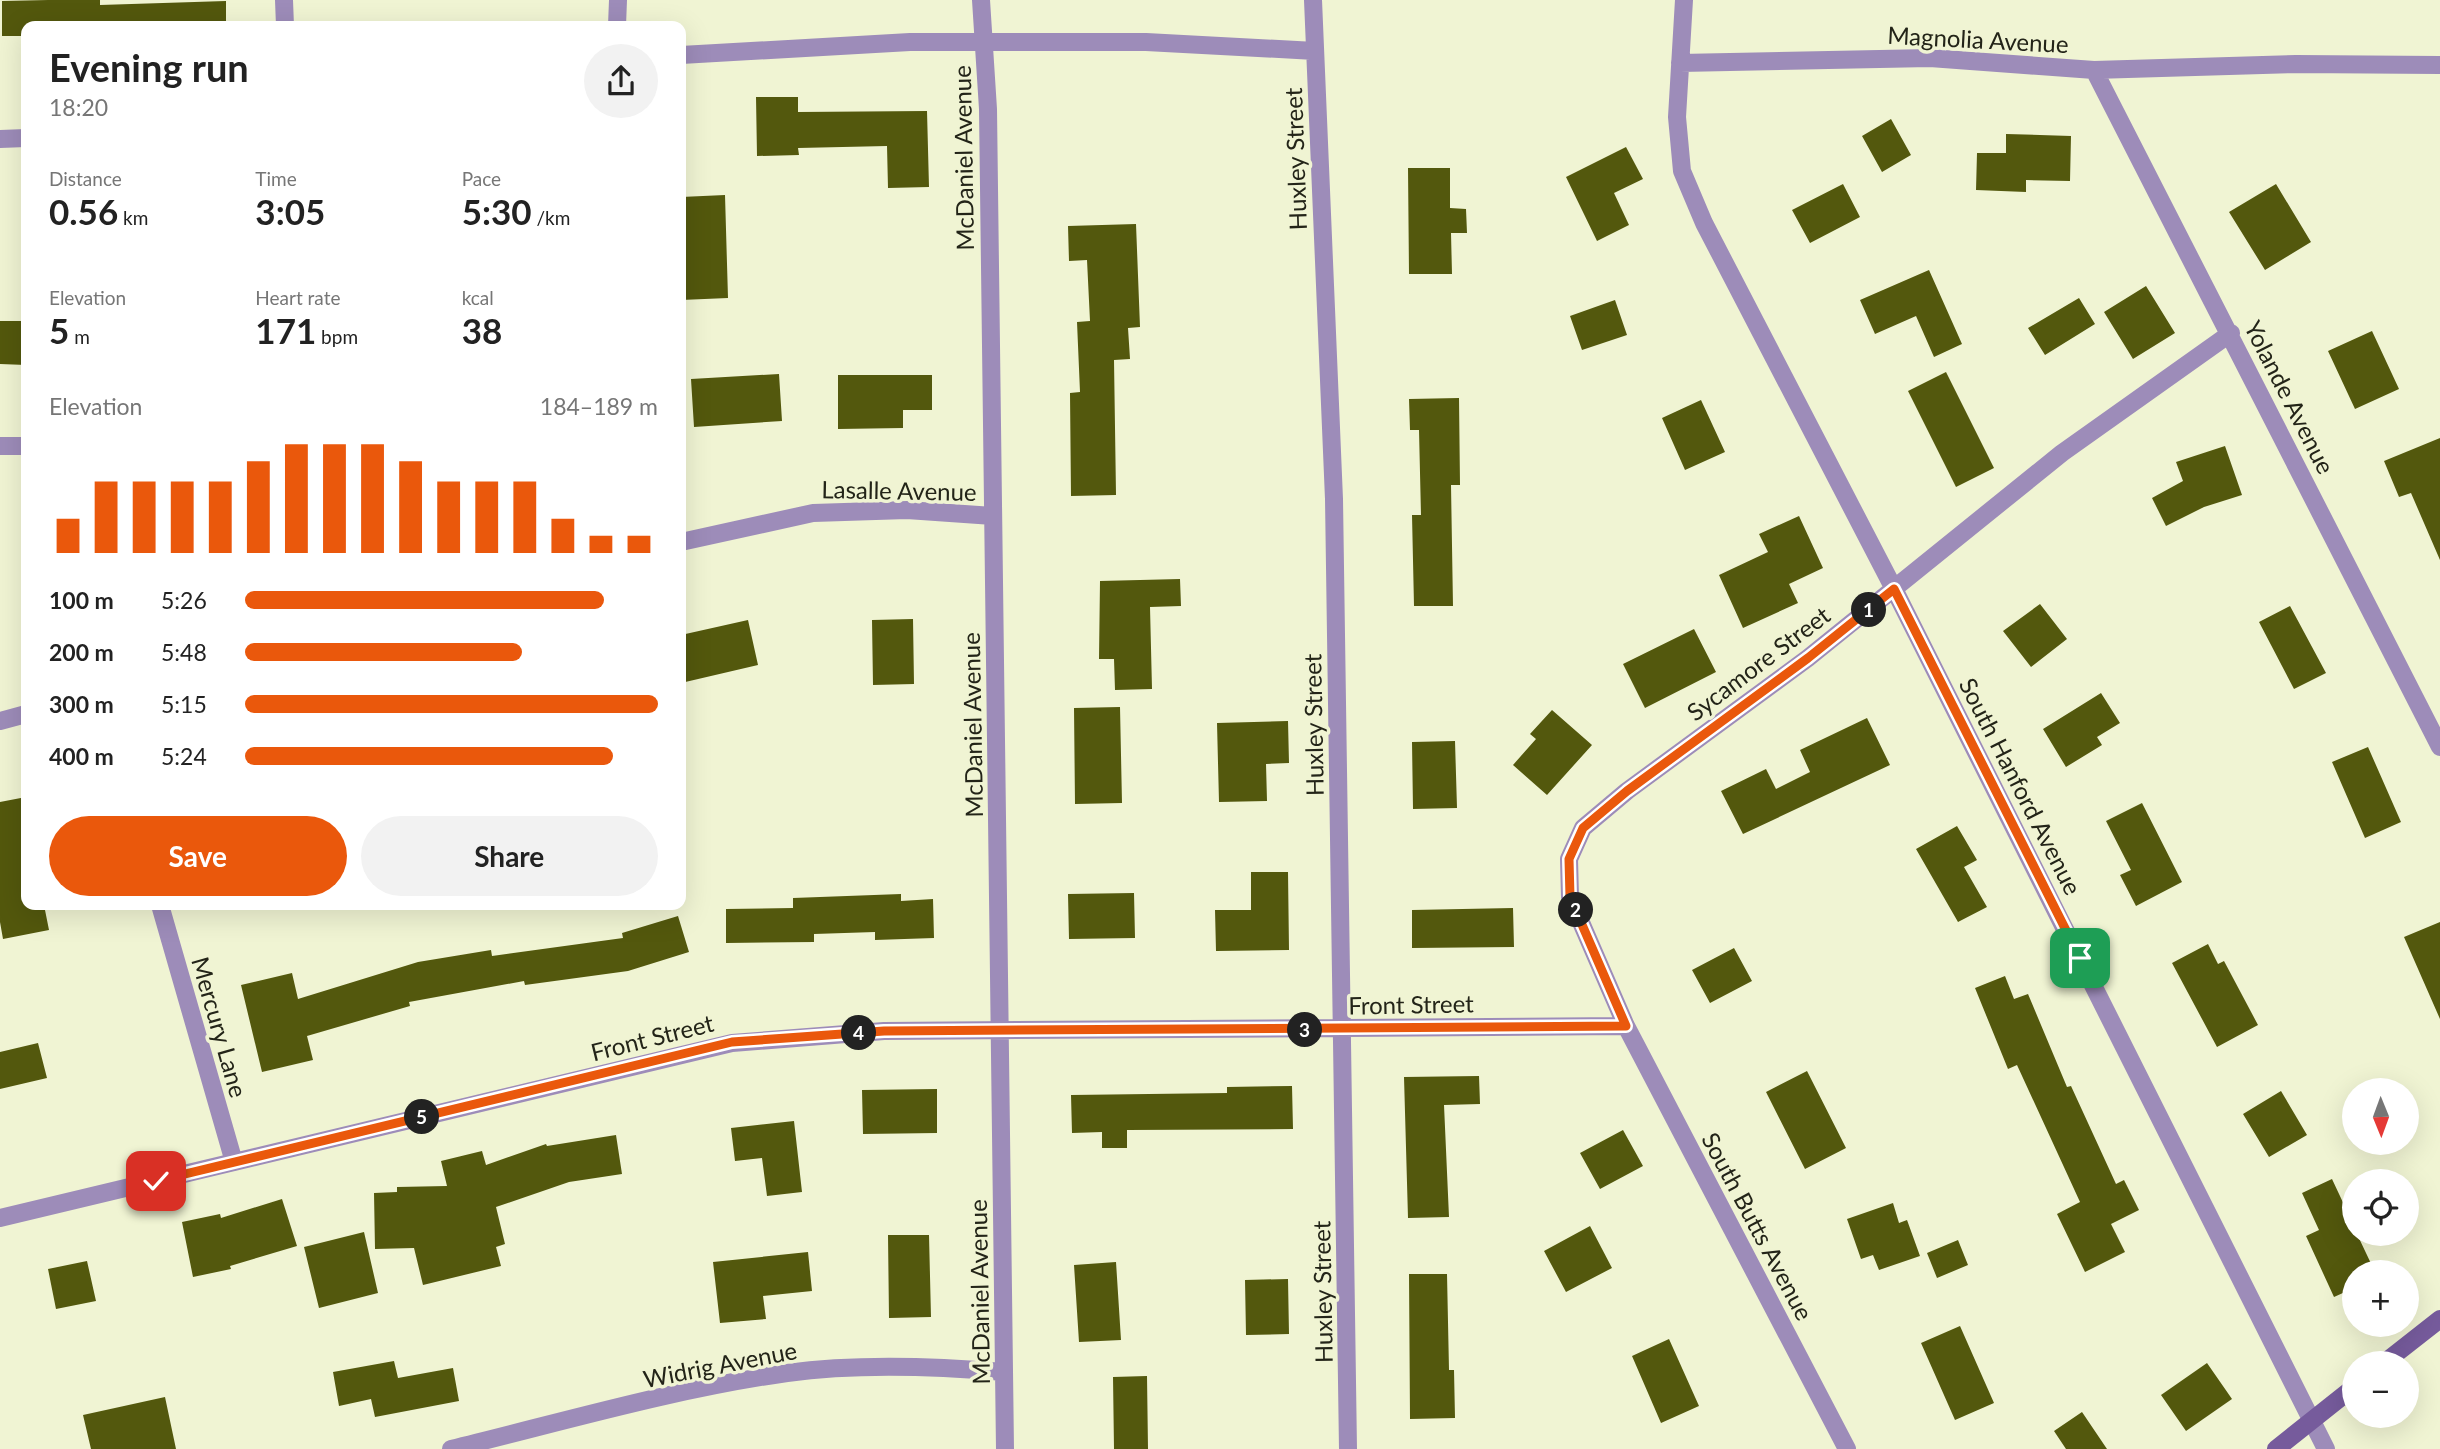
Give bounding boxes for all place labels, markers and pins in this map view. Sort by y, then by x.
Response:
pin: 1 [1852,592,1886,628]
pin: 2 [1558,892,1594,928]
pin [2050,928,2110,988]
pin: 3 [1288,1012,1322,1048]
pin: 4 [842,1016,876,1050]
pin: 5 [404,1100,440,1134]
pin [126,1151,186,1211]

